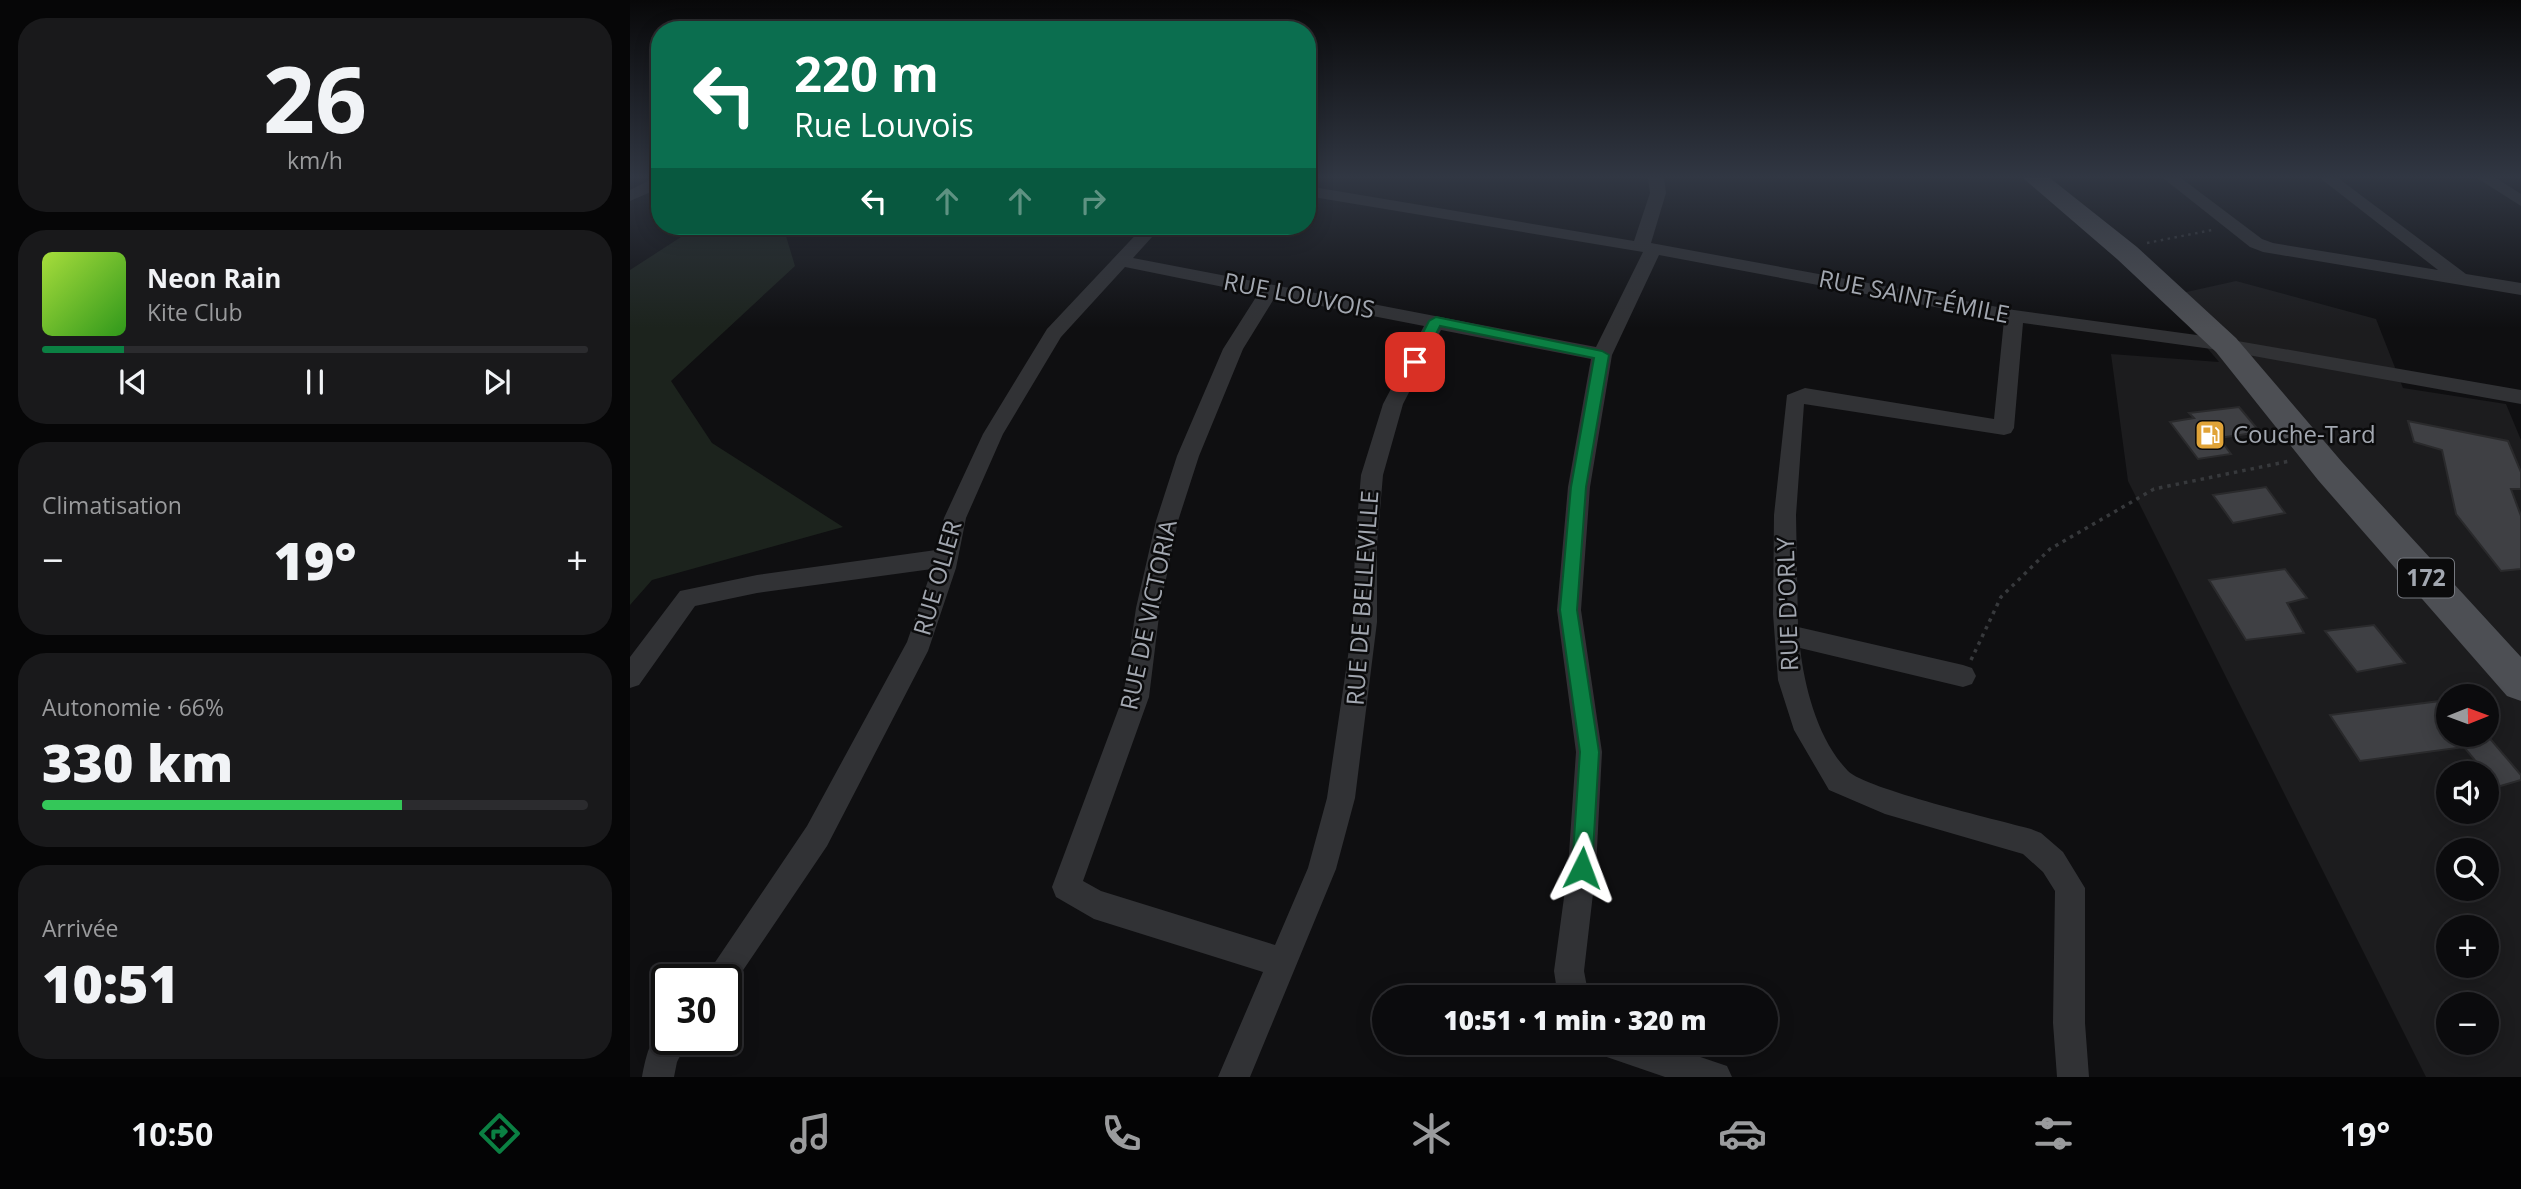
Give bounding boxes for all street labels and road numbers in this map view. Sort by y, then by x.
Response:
street label: RUE SAINT-ÉMILE [1816,261,2012,330]
street label: RUE LOUVOIS [1221,264,1378,325]
street label: RUE DE BELLEVILLE [1338,489,1385,707]
street label: RUE OLIER [904,516,969,639]
street label: RUE DE VICTORIA [1111,516,1184,713]
street label: RUE D'ORLY [1768,536,1805,672]
road number: 172 [2398,558,2454,598]

